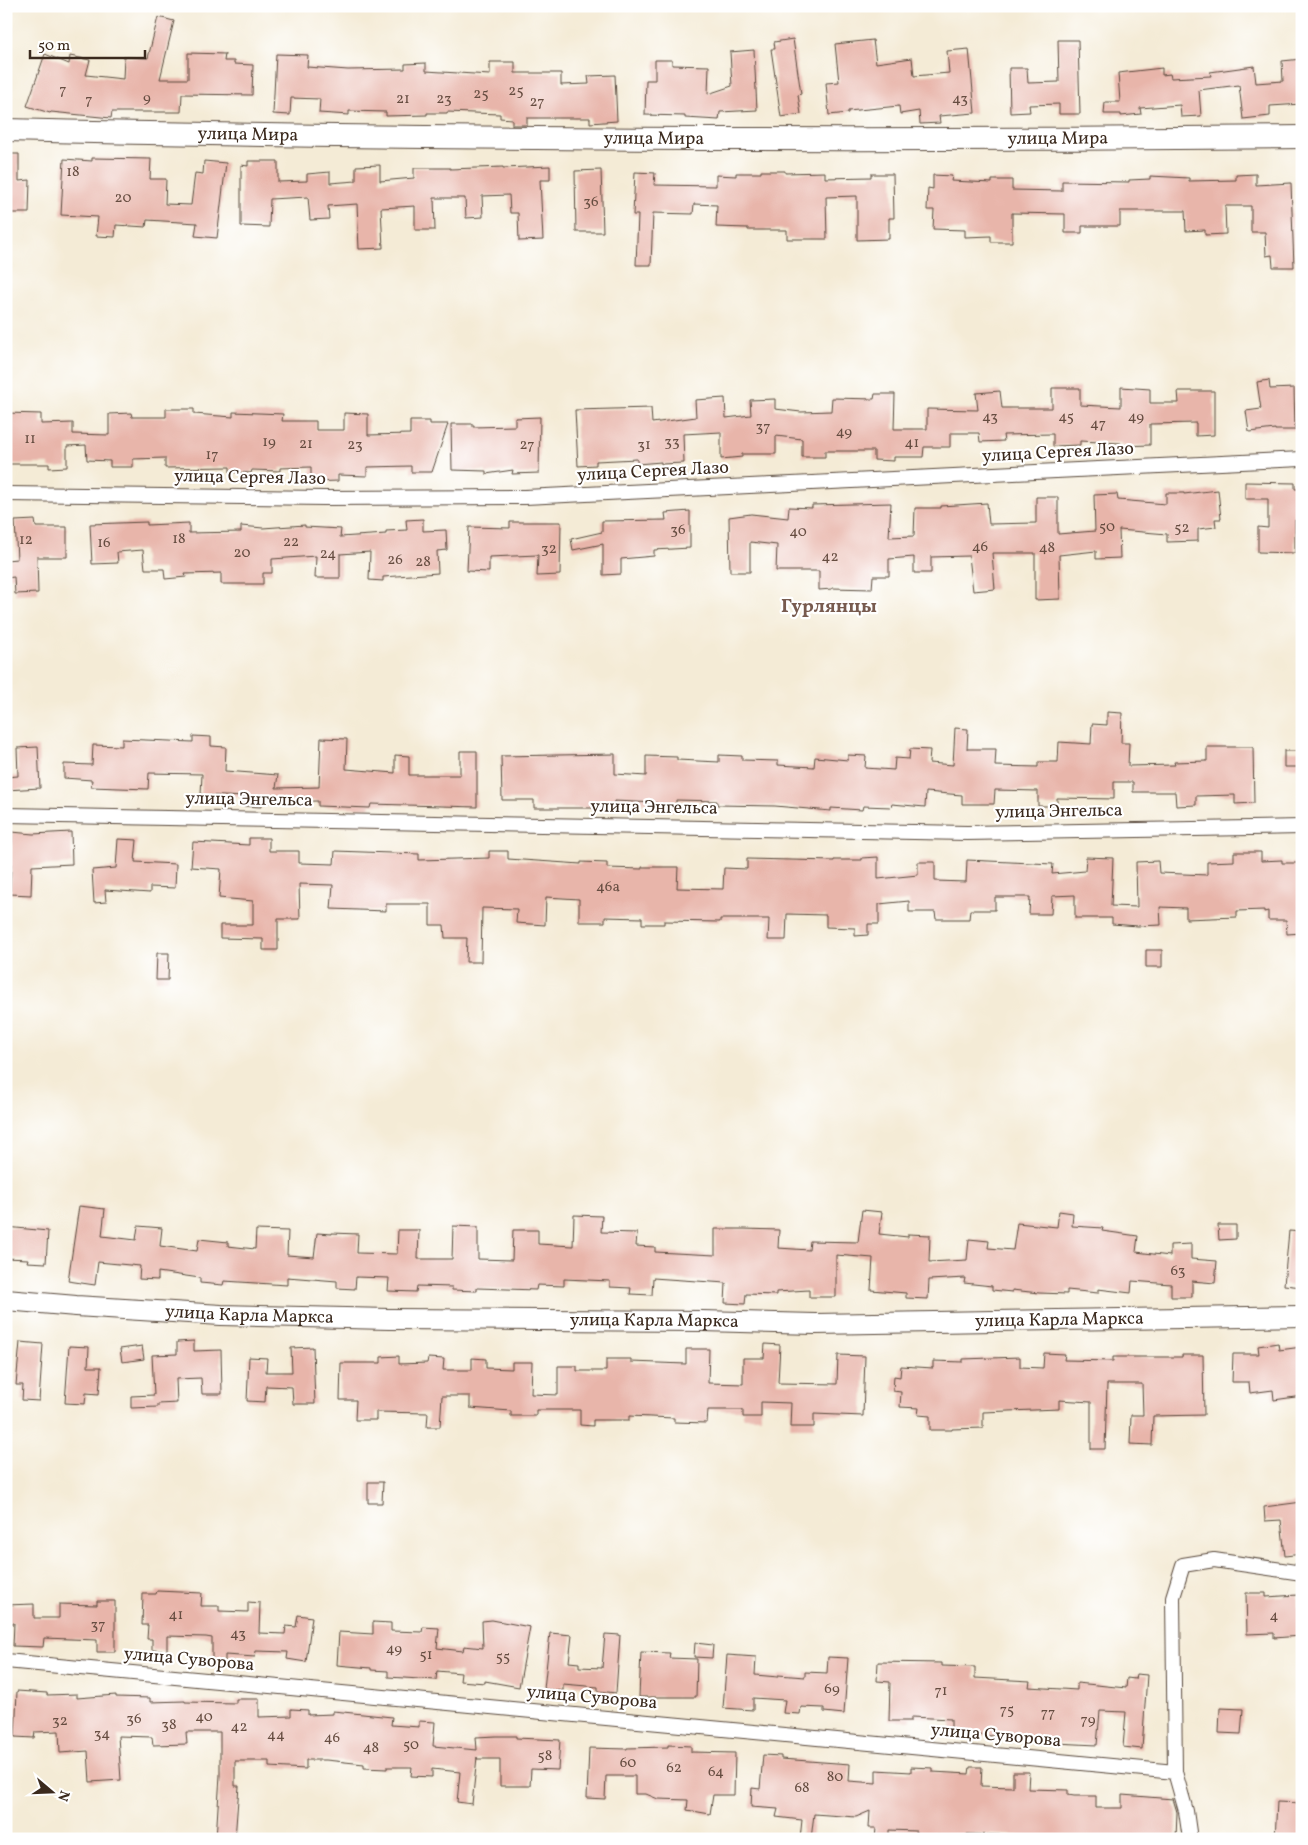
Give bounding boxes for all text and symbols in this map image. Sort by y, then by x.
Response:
scale bar [30,28,145,60]
text: 50 m [38,36,70,57]
house number: 7 [59,80,67,101]
house number: 25 [508,81,524,102]
house number: 25 [473,84,489,105]
house number: 9 [143,88,151,109]
house number: 21 [396,89,410,110]
house number: 23 [436,89,452,110]
house number: 43 [952,89,968,110]
house number: 7 [85,90,93,111]
house number: 27 [530,92,544,113]
street label: улица Мира [197,121,299,148]
street label: улица Мира [603,126,704,151]
street label: улица Мира [1007,126,1108,151]
house number: 18 [66,162,80,183]
house number: 20 [115,188,131,209]
house number: 36 [583,192,599,213]
house number: 43 [982,407,998,428]
house number: 45 [1058,407,1074,428]
house number: 49 [1128,407,1144,428]
house number: 47 [1090,414,1106,435]
house number: 37 [756,417,770,438]
house number: 49 [836,422,852,443]
house number: 11 [24,429,36,450]
house number: 19 [262,432,276,453]
house number: 33 [664,432,680,453]
house number: 41 [905,433,919,454]
house number: 21 [299,434,313,455]
house number: 23 [347,435,363,456]
house number: 27 [520,435,534,456]
house number: 31 [637,435,651,456]
street label: улица Сергея Лазо [981,437,1135,469]
house number: 17 [205,445,219,466]
street label: улица Сергея Лазо [576,456,730,488]
street label: улица Сергея Лазо [174,464,326,492]
house number: 50 [1099,517,1115,538]
house number: 52 [1174,518,1190,539]
house number: 36 [670,520,686,541]
house number: 40 [789,522,807,543]
house number: 18 [172,529,186,550]
house number: 12 [19,530,33,551]
house number: 22 [283,532,299,553]
house number: 16 [97,533,111,554]
house number: 46 [972,537,988,558]
house number: 48 [1039,538,1055,559]
house number: 32 [541,539,557,560]
house number: 20 [234,543,250,564]
house number: 24 [320,544,336,565]
house number: 42 [821,547,839,568]
house number: 26 [387,550,403,571]
house number: 28 [415,552,431,573]
district label: Гурлянцы [781,594,877,620]
street label: улица Энгельса [185,786,313,814]
street label: улица Энгельса [590,794,718,822]
street label: улица Энгельса [995,798,1123,826]
house number: 46а [596,877,620,898]
house number: 63 [1170,1261,1186,1282]
street label: улица Карла Маркса [164,1299,334,1330]
street label: улица Карла Маркса [975,1306,1144,1334]
street label: улица Карла Маркса [570,1308,739,1334]
house number: 41 [169,1605,183,1626]
house number: 4 [1270,1606,1279,1627]
house number: 37 [91,1615,105,1636]
house number: 43 [230,1624,246,1645]
house number: 49 [386,1639,402,1660]
street label: улица Суворова [123,1642,255,1678]
house number: 51 [419,1645,433,1666]
house number: 55 [496,1647,510,1668]
house number: 69 [824,1679,840,1700]
street label: улица Суворова [526,1680,658,1716]
house number: 71 [934,1681,948,1702]
house number: 75 [1000,1700,1014,1721]
house number: 77 [1041,1703,1055,1724]
house number: 40 [195,1707,213,1728]
house number: 36 [126,1709,142,1730]
house number: 79 [1081,1710,1096,1731]
house number: 32 [52,1711,68,1732]
house number: 38 [161,1715,177,1736]
house number: 42 [230,1717,248,1738]
street label: улица Суворова [930,1718,1062,1754]
house number: 34 [94,1724,110,1745]
house number: 44 [267,1725,285,1746]
house number: 46 [324,1728,340,1749]
house number: 50 [403,1735,419,1756]
house number: 48 [363,1738,379,1759]
house number: 58 [538,1746,552,1767]
house number: 60 [620,1753,636,1774]
house number: 62 [666,1758,682,1779]
house number: 64 [708,1762,724,1783]
house number: 80 [827,1767,843,1788]
north arrow [28,1768,78,1818]
house number: 68 [794,1778,810,1799]
text: N [52,1788,74,1804]

